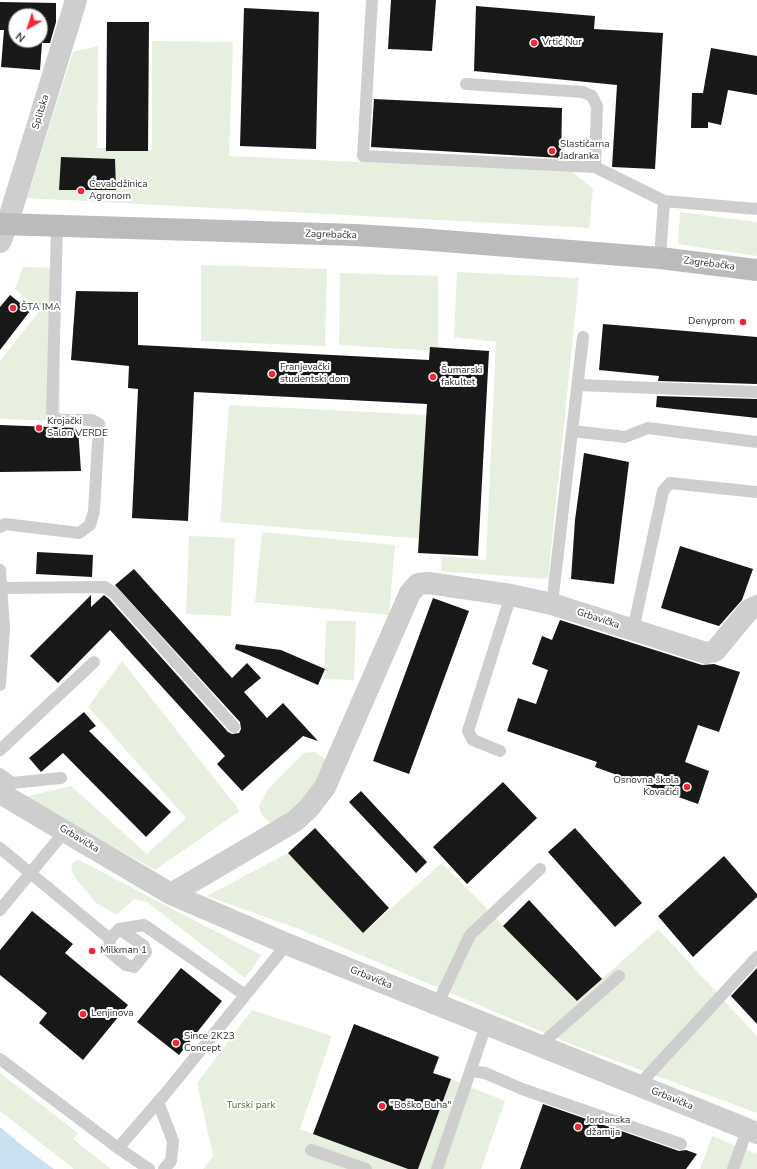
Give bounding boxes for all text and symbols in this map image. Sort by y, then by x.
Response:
north arrow [8,8,48,48]
text: N [13,29,29,45]
place label: Vrtić Nur [542,37,582,49]
marker: Vrtić Nur [529,38,539,48]
street label: Splitska [30,93,52,131]
place label: Slastičarna Jadranka [560,139,609,162]
marker: Slastičarna Jadranka [547,146,557,156]
place label: Ćevabdžinica Agronom [89,179,147,202]
marker: Ćevabdžinica Agronom [76,186,86,196]
street label: Zagrebačka [305,228,357,242]
street label: Zagrebačka [683,255,735,273]
place label: ŠTA IMA [21,302,61,314]
marker: ŠTA IMA [8,303,18,313]
place label: Denyprom [688,316,735,328]
marker: Denyprom [738,317,748,327]
place label: Franjevački studentski dom [280,362,349,386]
place label: Šumarski fakultet [441,365,482,388]
marker: Franjevački studentski dom [267,369,277,379]
marker: Šumarski fakultet [428,372,438,382]
place label: Krojački Salon VERDE [47,416,108,440]
marker: Krojački Salon VERDE [34,423,44,433]
street label: Grbavička [575,606,621,632]
place label: Osnovna škola Kovačići [613,775,679,798]
marker: Osnovna škola Kovačići [682,782,692,792]
street label: Grbavička [57,822,101,856]
place label: Milkman 1 [100,945,147,957]
marker: Milkman 1 [87,946,97,956]
street label: Grbavička [348,964,394,992]
place label: Lenjinova [91,1008,134,1020]
marker: Lenjinova [78,1009,88,1019]
place label: Since 2K23 Concept [184,1031,235,1054]
marker: Since 2K23 Concept [171,1038,181,1048]
street label: Grbavička [649,1085,695,1113]
park label: Turski park [227,1100,275,1112]
place label: "Boško Buha" [390,1100,451,1112]
marker: "Boško Buha" [377,1101,387,1111]
place label: Jordanska džamija [586,1115,630,1138]
marker: Jordanska džamija [573,1122,583,1132]

